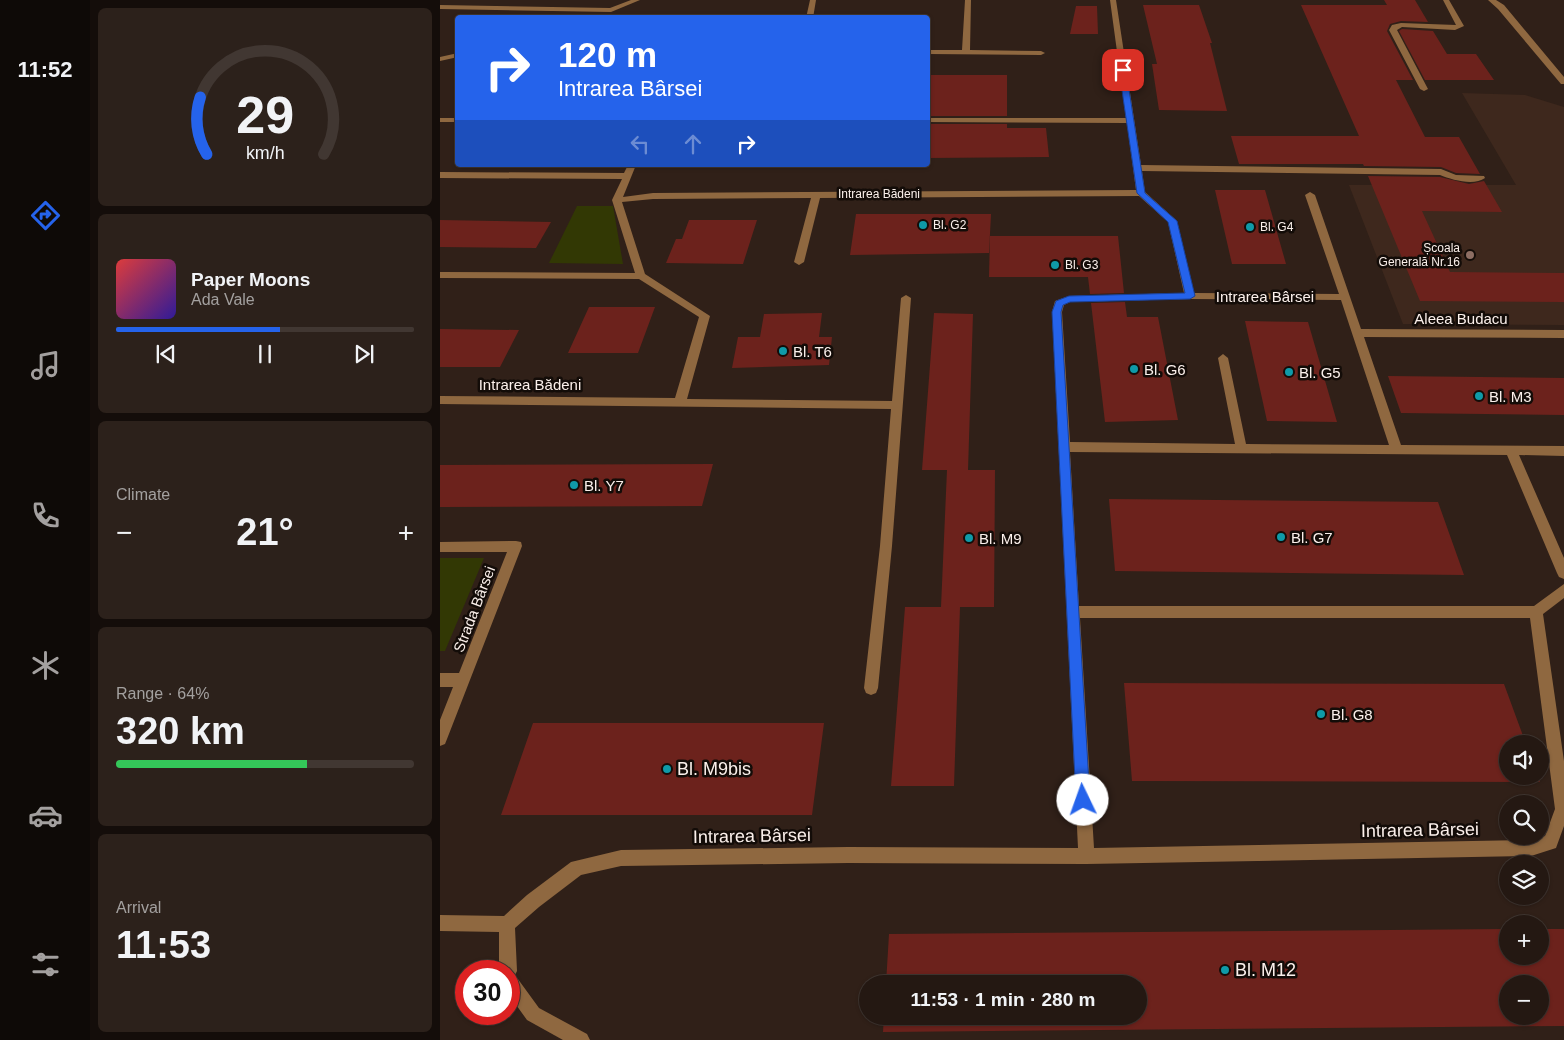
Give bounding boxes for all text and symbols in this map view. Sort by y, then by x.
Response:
icon: right [475,35,540,100]
text: 120 m [558,35,657,74]
pin [1102,49,1144,91]
icon: arrive [1109,56,1137,84]
text: 11:52 [17,57,73,82]
text: Intrarea Bârsei [558,76,702,101]
text: 29 [236,86,294,144]
icon: left [626,130,654,158]
icon: ahead [679,130,707,158]
icon: right [732,130,760,158]
text: km/h [246,143,284,163]
street label: Intrarea Bădeni [838,187,920,201]
icon: directions [28,198,63,233]
place label: Bl. G2 [933,218,967,232]
marker: Bl. G2 [917,219,929,231]
place label: Bl. G4 [1260,220,1294,234]
marker: Bl. G4 [1244,221,1256,233]
place label: Școala Generală Nr.16 [1379,241,1460,269]
marker: Școala Generală Nr.16 [1464,249,1476,261]
place label: Bl. G3 [1065,258,1099,272]
marker: Bl. G3 [1049,259,1061,271]
text: Paper Moons [191,269,310,290]
street label: Intrarea Bârsei [1216,288,1314,305]
text: Ada Vale [191,291,255,308]
street label: Aleea Budacu [1414,310,1508,327]
icon: previous [152,340,180,368]
icon: pause [251,340,279,368]
icon: next [350,340,378,368]
place label: Bl. T6 [793,343,832,360]
marker: Bl. T6 [777,345,789,357]
icon: music [28,348,63,383]
place label: Bl. G6 [1144,361,1186,378]
marker: Bl. G6 [1128,363,1140,375]
place label: Bl. G5 [1299,364,1341,381]
marker: Bl. G5 [1283,366,1295,378]
street label: Intrarea Bădeni [479,376,581,393]
place label: Bl. M3 [1489,388,1532,405]
marker: Bl. M3 [1473,390,1485,402]
place label: Bl. Y7 [584,477,624,494]
marker: Bl. Y7 [568,479,580,491]
text: Climate [116,486,170,503]
icon: phone [28,498,63,533]
text: 21° [236,511,294,553]
text: − [116,517,132,548]
text: + [398,517,414,548]
place label: Bl. G7 [1291,529,1333,546]
place label: Bl. M9 [979,530,1022,547]
marker: Bl. G7 [1275,531,1287,543]
marker: Bl. M9 [963,532,975,544]
street label: Strada Bârsei [450,564,498,654]
icon: climate [28,648,63,683]
text: Range · 64% [116,685,209,702]
place label: Bl. G8 [1331,706,1373,723]
marker: Bl. G8 [1315,708,1327,720]
text: 320 km [116,710,245,752]
map controls [1499,735,1549,1025]
button: sound [1499,735,1549,785]
place label: Bl. M9bis [677,759,751,779]
marker: Bl. M9bis [661,763,673,775]
position arrow [1056,773,1108,825]
button: search [1499,795,1549,845]
icon: car [28,798,63,833]
street label: Intrarea Bârsei [1361,819,1479,841]
street label: Intrarea Bârsei [693,825,811,847]
button: layers [1499,855,1549,905]
text: Arrival [116,899,161,916]
button: + [1499,915,1549,965]
text: 11:53 [116,924,211,966]
icon: filters [28,947,63,982]
speed limit sign: 30 [455,960,520,1025]
place label: Bl. M12 [1235,960,1296,980]
marker: Bl. M12 [1219,964,1231,976]
button: − [1499,975,1549,1025]
text: 11:53 · 1 min · 280 m [911,989,1095,1010]

